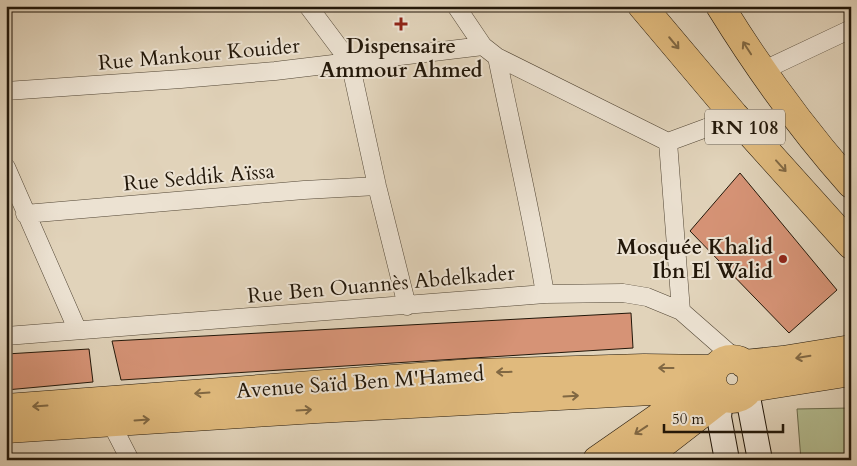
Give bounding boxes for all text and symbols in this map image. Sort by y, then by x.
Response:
marker: Dispensaire Ammour Ahmed [394,17,408,31]
street label: Rue Mankour Kouider [97,31,301,78]
place label: Dispensaire Ammour Ahmed [320,32,482,85]
one-way arrow [668,37,679,50]
one-way arrow [742,41,752,55]
road number: RN 108 [705,110,785,144]
street label: Rue Seddik Aïssa [122,156,276,199]
one-way arrow [775,159,787,172]
place label: Mosquée Khalid Ibn El Walid [617,233,773,286]
marker: Mosquée Khalid Ibn El Walid [777,253,789,265]
street label: Rue Ben Ouannès Abdelkader [246,258,516,311]
one-way arrow [795,352,811,362]
street label: Avenue Saïd Ben M'Hamed [235,359,485,406]
one-way arrow [658,363,674,373]
one-way arrow [496,367,512,377]
one-way arrow [194,389,210,398]
one-way arrow [563,391,579,400]
one-way arrow [32,401,48,410]
scale bar [664,401,783,433]
one-way arrow [296,406,312,415]
text: 50 m [672,409,704,429]
one-way arrow [134,416,150,425]
one-way arrow [634,425,648,435]

